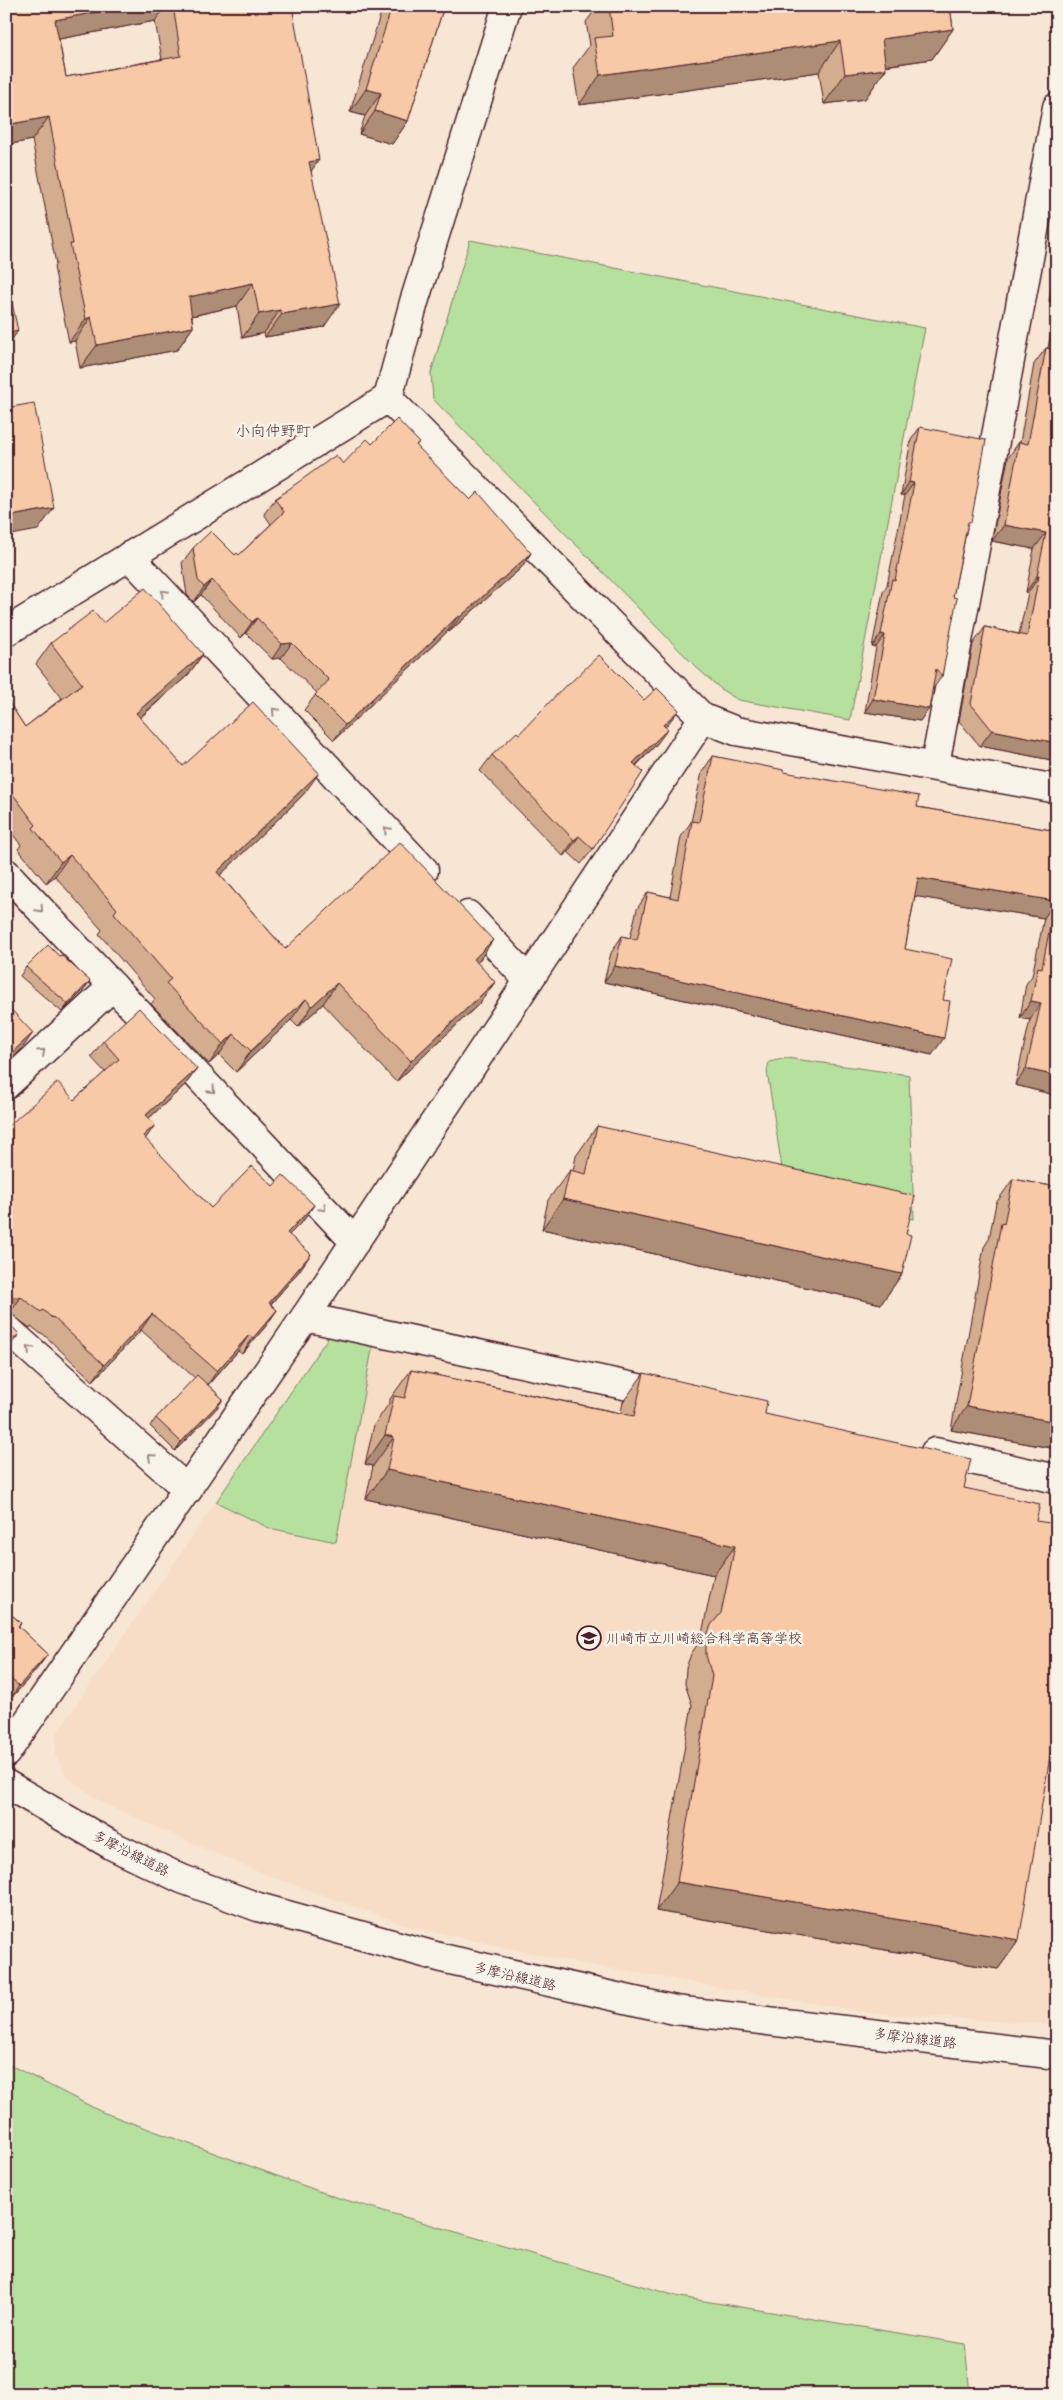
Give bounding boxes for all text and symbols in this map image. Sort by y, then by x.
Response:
district label: 小向仲野町 [235,420,311,441]
one-way arrow [161,590,170,599]
one-way arrow [272,708,281,717]
one-way arrow [384,826,393,835]
one-way arrow [34,903,43,912]
one-way arrow [36,1048,45,1057]
one-way arrow [206,1084,215,1093]
one-way arrow [317,1202,326,1211]
one-way arrow [27,1346,36,1355]
one-way arrow [148,1454,157,1463]
school or university icon: 川崎市立川崎総合科学高等学校 [576,1625,602,1651]
place label: 川崎市立川崎総合科学高等学校 [606,1628,802,1647]
street label: 多摩沿線道路 [89,1825,173,1880]
street label: 多摩沿線道路 [472,1957,558,1994]
street label: 多摩沿線道路 [872,2023,958,2052]

